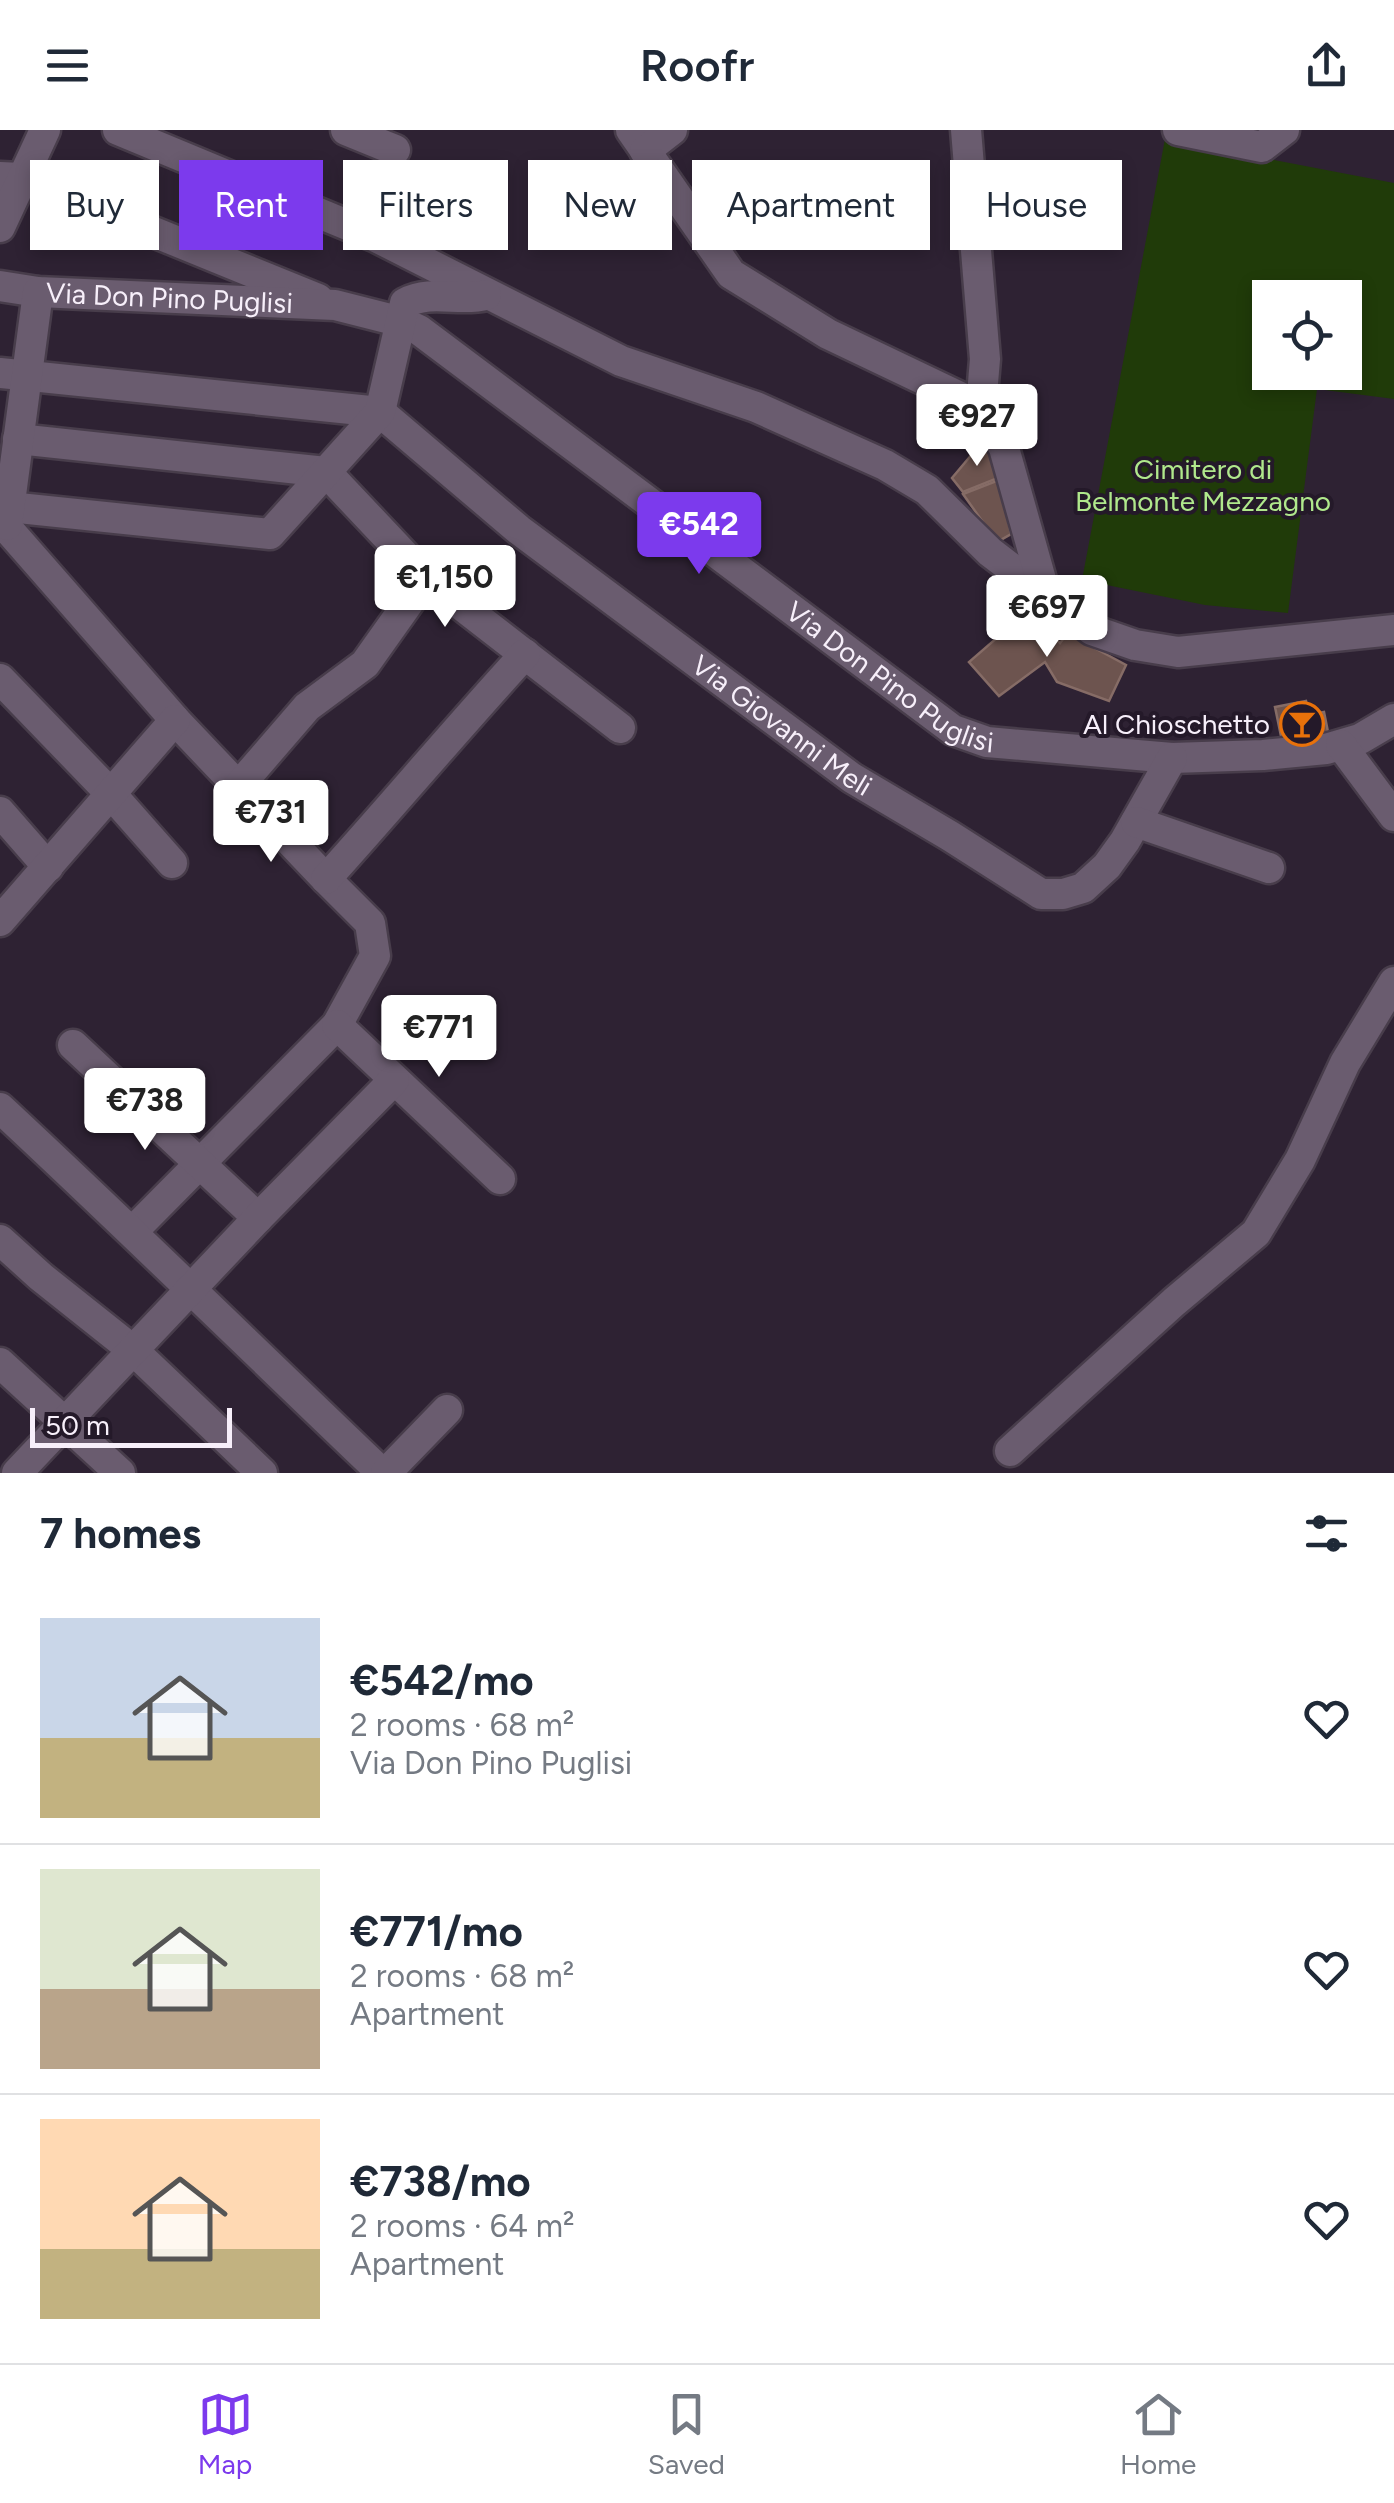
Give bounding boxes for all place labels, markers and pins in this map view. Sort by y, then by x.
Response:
pin: €927 [918,384,1036,469]
pin: €542 [640,492,758,577]
pin: €1,150 [364,545,526,630]
pin: €697 [988,575,1106,660]
bar icon: Al Chioschetto [1279,701,1325,747]
place label: Al Chioschetto [1083,707,1270,741]
pin: €731 [212,780,330,865]
pin: €771 [380,995,498,1080]
pin: €738 [86,1068,204,1153]

